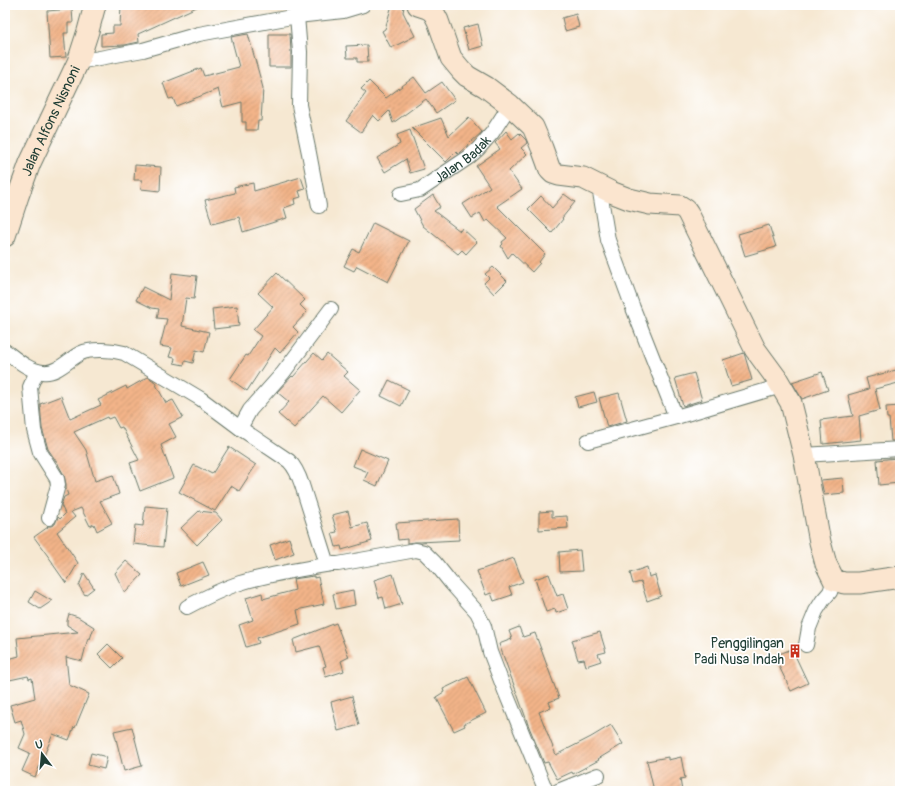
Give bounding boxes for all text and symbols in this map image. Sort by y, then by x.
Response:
street label: Jalan Alfons Nisnoni [18,63,84,178]
street label: Jalan Badak [431,132,495,187]
place label: Penggilingan Padi Nusa Indah [694,635,784,668]
building icon: Penggilingan Padi Nusa Indah [787,643,803,659]
north arrow [22,734,62,774]
text: U [34,738,45,752]

